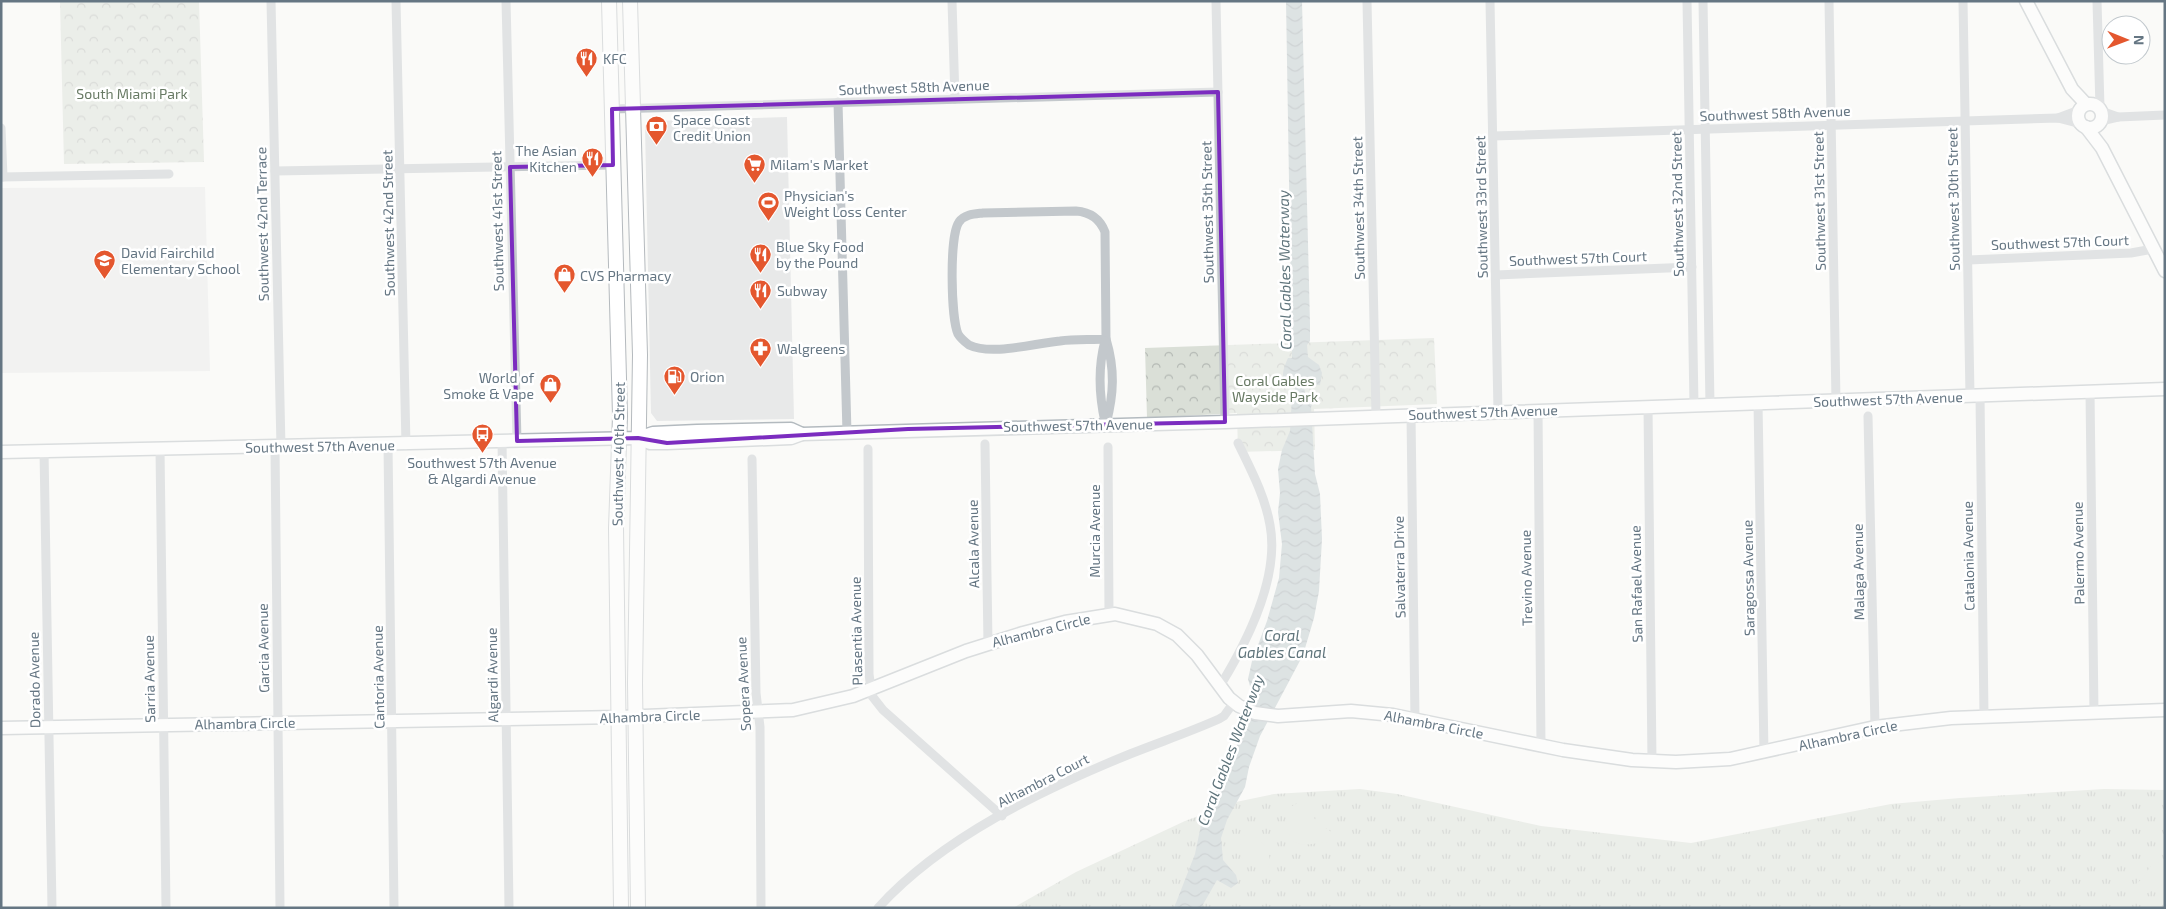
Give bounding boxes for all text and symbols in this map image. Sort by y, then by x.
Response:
north arrow [2101,15,2151,65]
text: N [2131,35,2148,45]
restaurant icon: KFC [575,46,599,77]
place label: KFC [603,50,627,67]
street label: Southwest 58th Avenue [838,76,990,98]
park label: South Miami Park [76,85,188,102]
street label: Southwest 58th Avenue [1699,102,1851,124]
place label: Space Coast Credit Union [673,111,751,144]
bank icon: Space Coast Credit Union [645,115,669,146]
street label: Southwest 30th Street [1943,127,1963,271]
street label: Southwest 32nd Street [1667,131,1687,277]
street label: Southwest 31st Street [1809,131,1829,271]
street label: Southwest 33rd Street [1471,135,1491,279]
street label: Southwest 34th Street [1348,136,1368,280]
street label: Southwest 35th Street [1197,141,1217,283]
place label: The Asian Kitchen [515,142,577,175]
restaurant icon: The Asian Kitchen [581,146,605,177]
street label: Southwest 42nd Terrace [252,147,272,301]
street label: Southwest 42nd Street [378,150,398,296]
street label: Southwest 41st Street [487,151,507,291]
supermarket icon: Milam's Market [742,152,766,183]
place label: Milam's Market [770,156,868,173]
place label: Physician's Weight Loss Center [784,187,907,220]
water label: Coral Gables Waterway [1274,190,1295,350]
sports icon: Physician's Weight Loss Center [756,191,780,222]
street label: Southwest 57th Court [1991,231,2129,253]
place label: Blue Sky Food by the Pound [776,238,864,271]
restaurant icon: Blue Sky Food by the Pound [748,242,772,273]
place label: David Fairchild Elementary School [121,244,241,277]
street label: Southwest 57th Court [1509,247,1647,269]
school or university icon: David Fairchild Elementary School [93,248,117,279]
shop icon: CVS Pharmacy [552,263,576,294]
place label: CVS Pharmacy [580,267,672,284]
restaurant icon: Subway [749,278,773,309]
place label: Subway [777,282,828,299]
pharmacy icon: Walgreens [749,336,773,367]
place label: Walgreens [777,340,845,357]
fuel station icon: Orion [662,364,686,395]
place label: Orion [690,368,725,385]
place label: World of Smoke & Vape [443,369,535,402]
park label: Coral Gables Wayside Park [1232,372,1318,405]
shop icon: World of Smoke & Vape [538,373,562,404]
street label: Southwest 40th Street [608,382,628,526]
street label: Southwest 57th Avenue [1813,388,1963,410]
street label: Southwest 57th Avenue [1408,401,1558,423]
street label: Southwest 57th Avenue [1003,415,1153,435]
bus stop icon: Southwest 57th Avenue & Algardi Avenue [470,422,494,453]
street label: Southwest 57th Avenue [245,436,395,456]
place label: Southwest 57th Avenue & Algardi Avenue [407,454,557,487]
street label: Murcia Avenue [1086,484,1103,578]
street label: Alcala Avenue [964,499,982,589]
street label: Catalonia Avenue [1959,501,1977,611]
street label: Palermo Avenue [2069,501,2087,605]
street label: Salvaterra Drive [1390,516,1408,618]
street label: Saragossa Avenue [1738,520,1758,636]
street label: Malaga Avenue [1849,523,1867,621]
street label: San Rafael Avenue [1626,525,1646,643]
street label: Trevino Avenue [1517,530,1535,626]
street label: Plasentia Avenue [847,576,865,686]
street label: Garcia Avenue [254,603,272,693]
street label: Alhambra Circle [990,610,1092,650]
street label: Cantoria Avenue [369,625,387,729]
water label: Coral Gables Canal [1238,626,1326,661]
street label: Algardi Avenue [483,627,501,723]
street label: Dorado Avenue [25,632,43,728]
street label: Sarria Avenue [140,635,158,723]
street label: Sopera Avenue [732,636,754,732]
water label: Coral Gables Waterway [1193,672,1268,828]
street label: Alhambra Circle [599,706,701,726]
street label: Alhambra Circle [1383,706,1485,742]
street label: Alhambra Circle [194,714,296,732]
street label: Alhambra Circle [1797,716,1899,754]
street label: Alhambra Court [994,750,1092,810]

